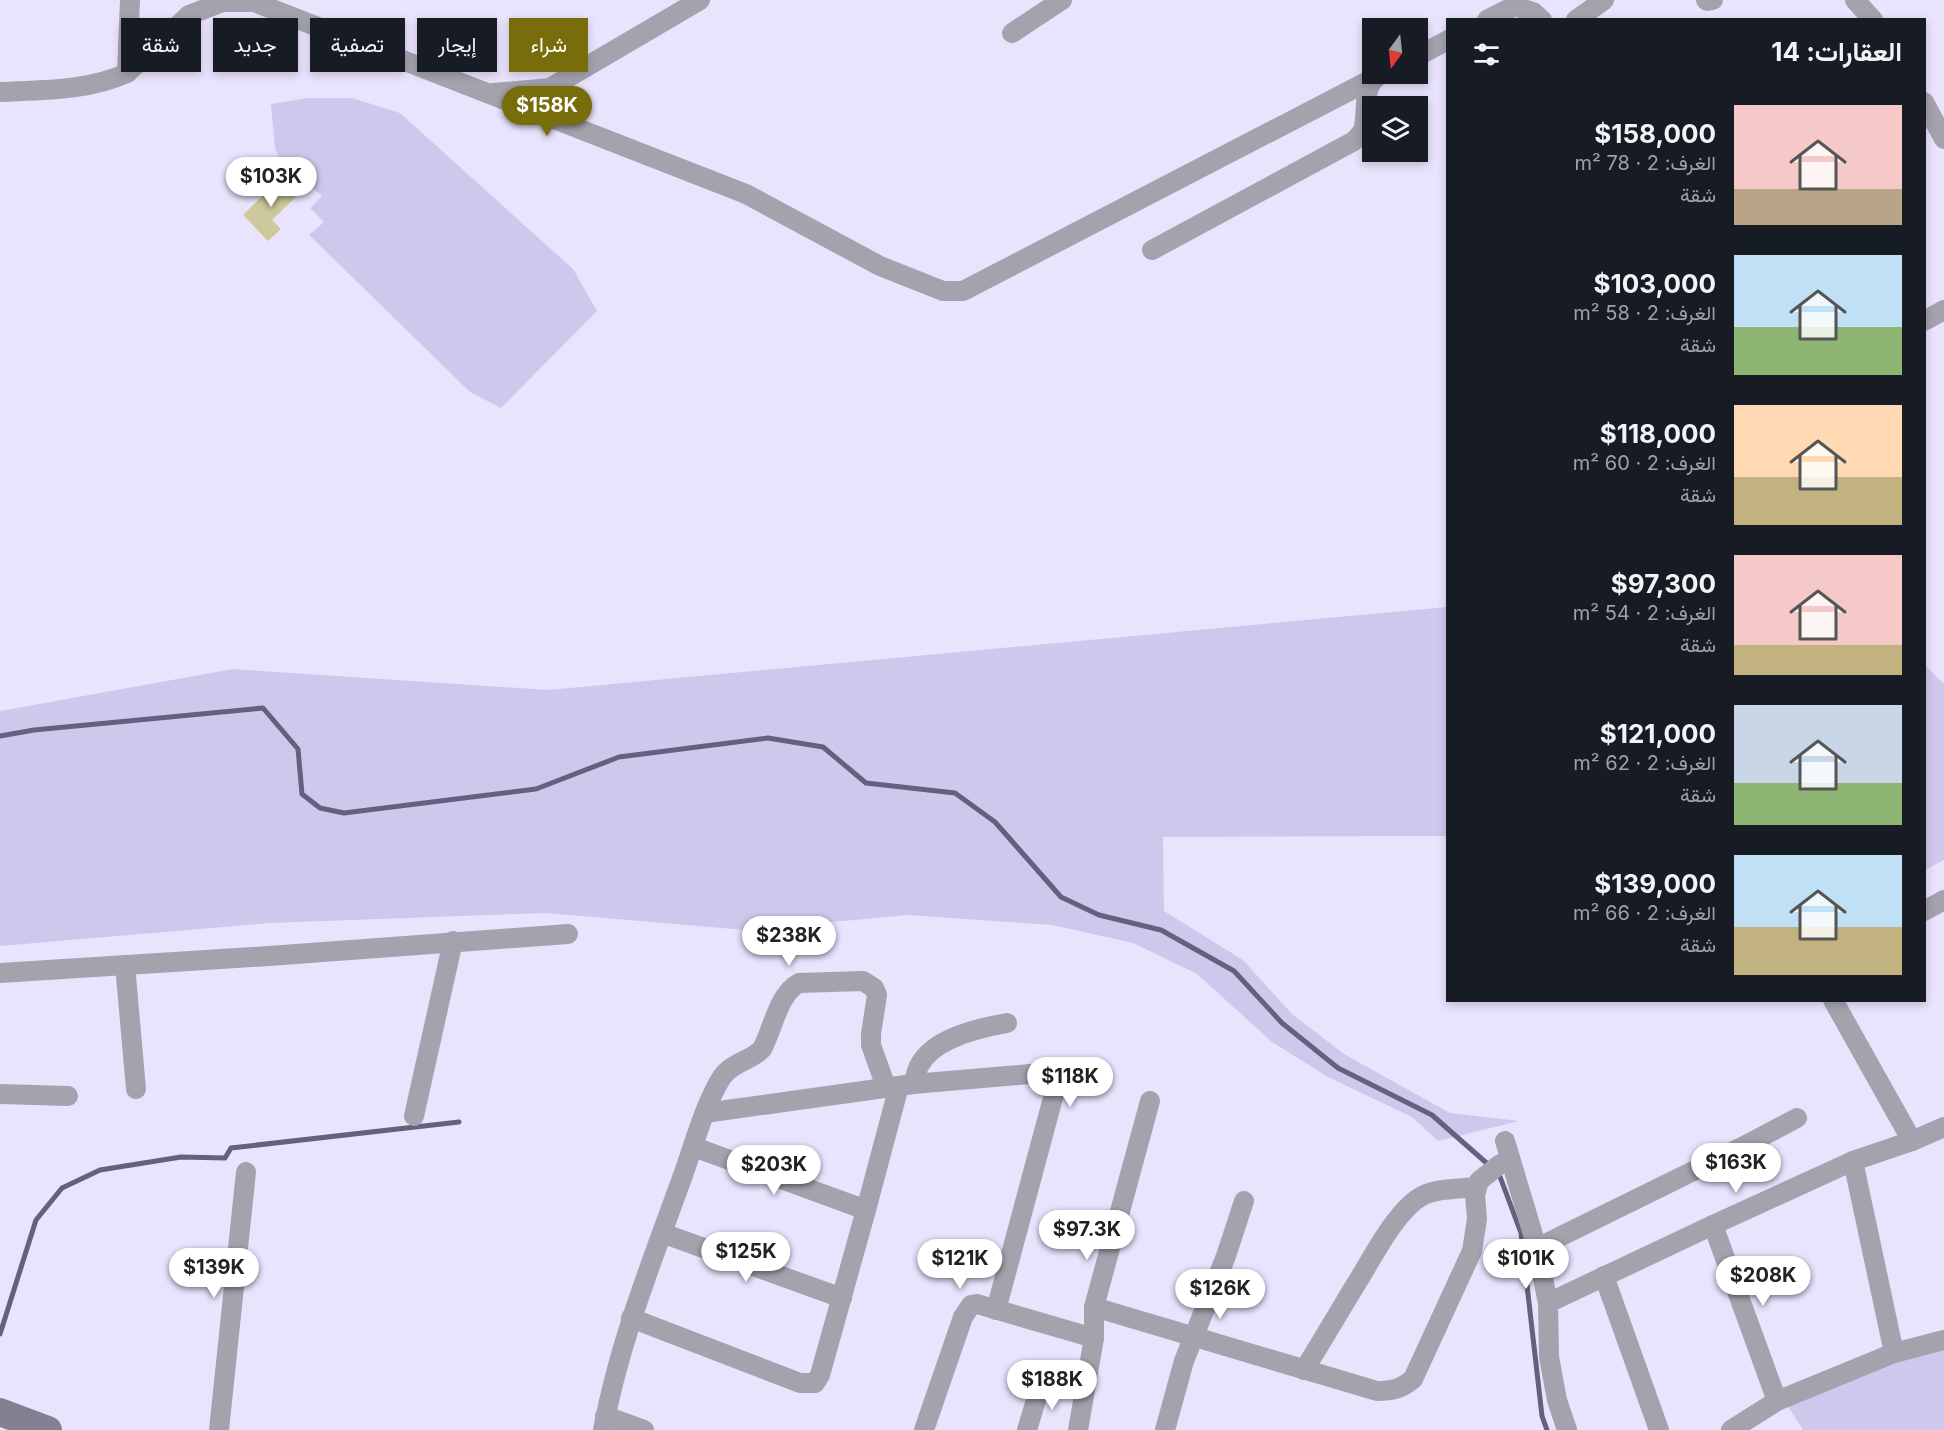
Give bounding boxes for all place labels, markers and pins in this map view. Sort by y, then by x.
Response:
pin: $158K [505,86,589,137]
pin: $103K [229,157,313,208]
pin: $238K [747,916,831,967]
pin: $118K [1028,1057,1112,1108]
pin: $163K [1694,1143,1778,1194]
pin: $203K [732,1145,816,1196]
pin: $97.3K [1038,1210,1136,1261]
pin: $125K [704,1232,788,1283]
pin: $121K [918,1239,1002,1290]
pin: $101K [1484,1239,1568,1290]
pin: $139K [172,1248,256,1299]
pin: $208K [1721,1256,1805,1307]
pin: $126K [1178,1269,1262,1320]
pin: $188K [1010,1360,1094,1411]

